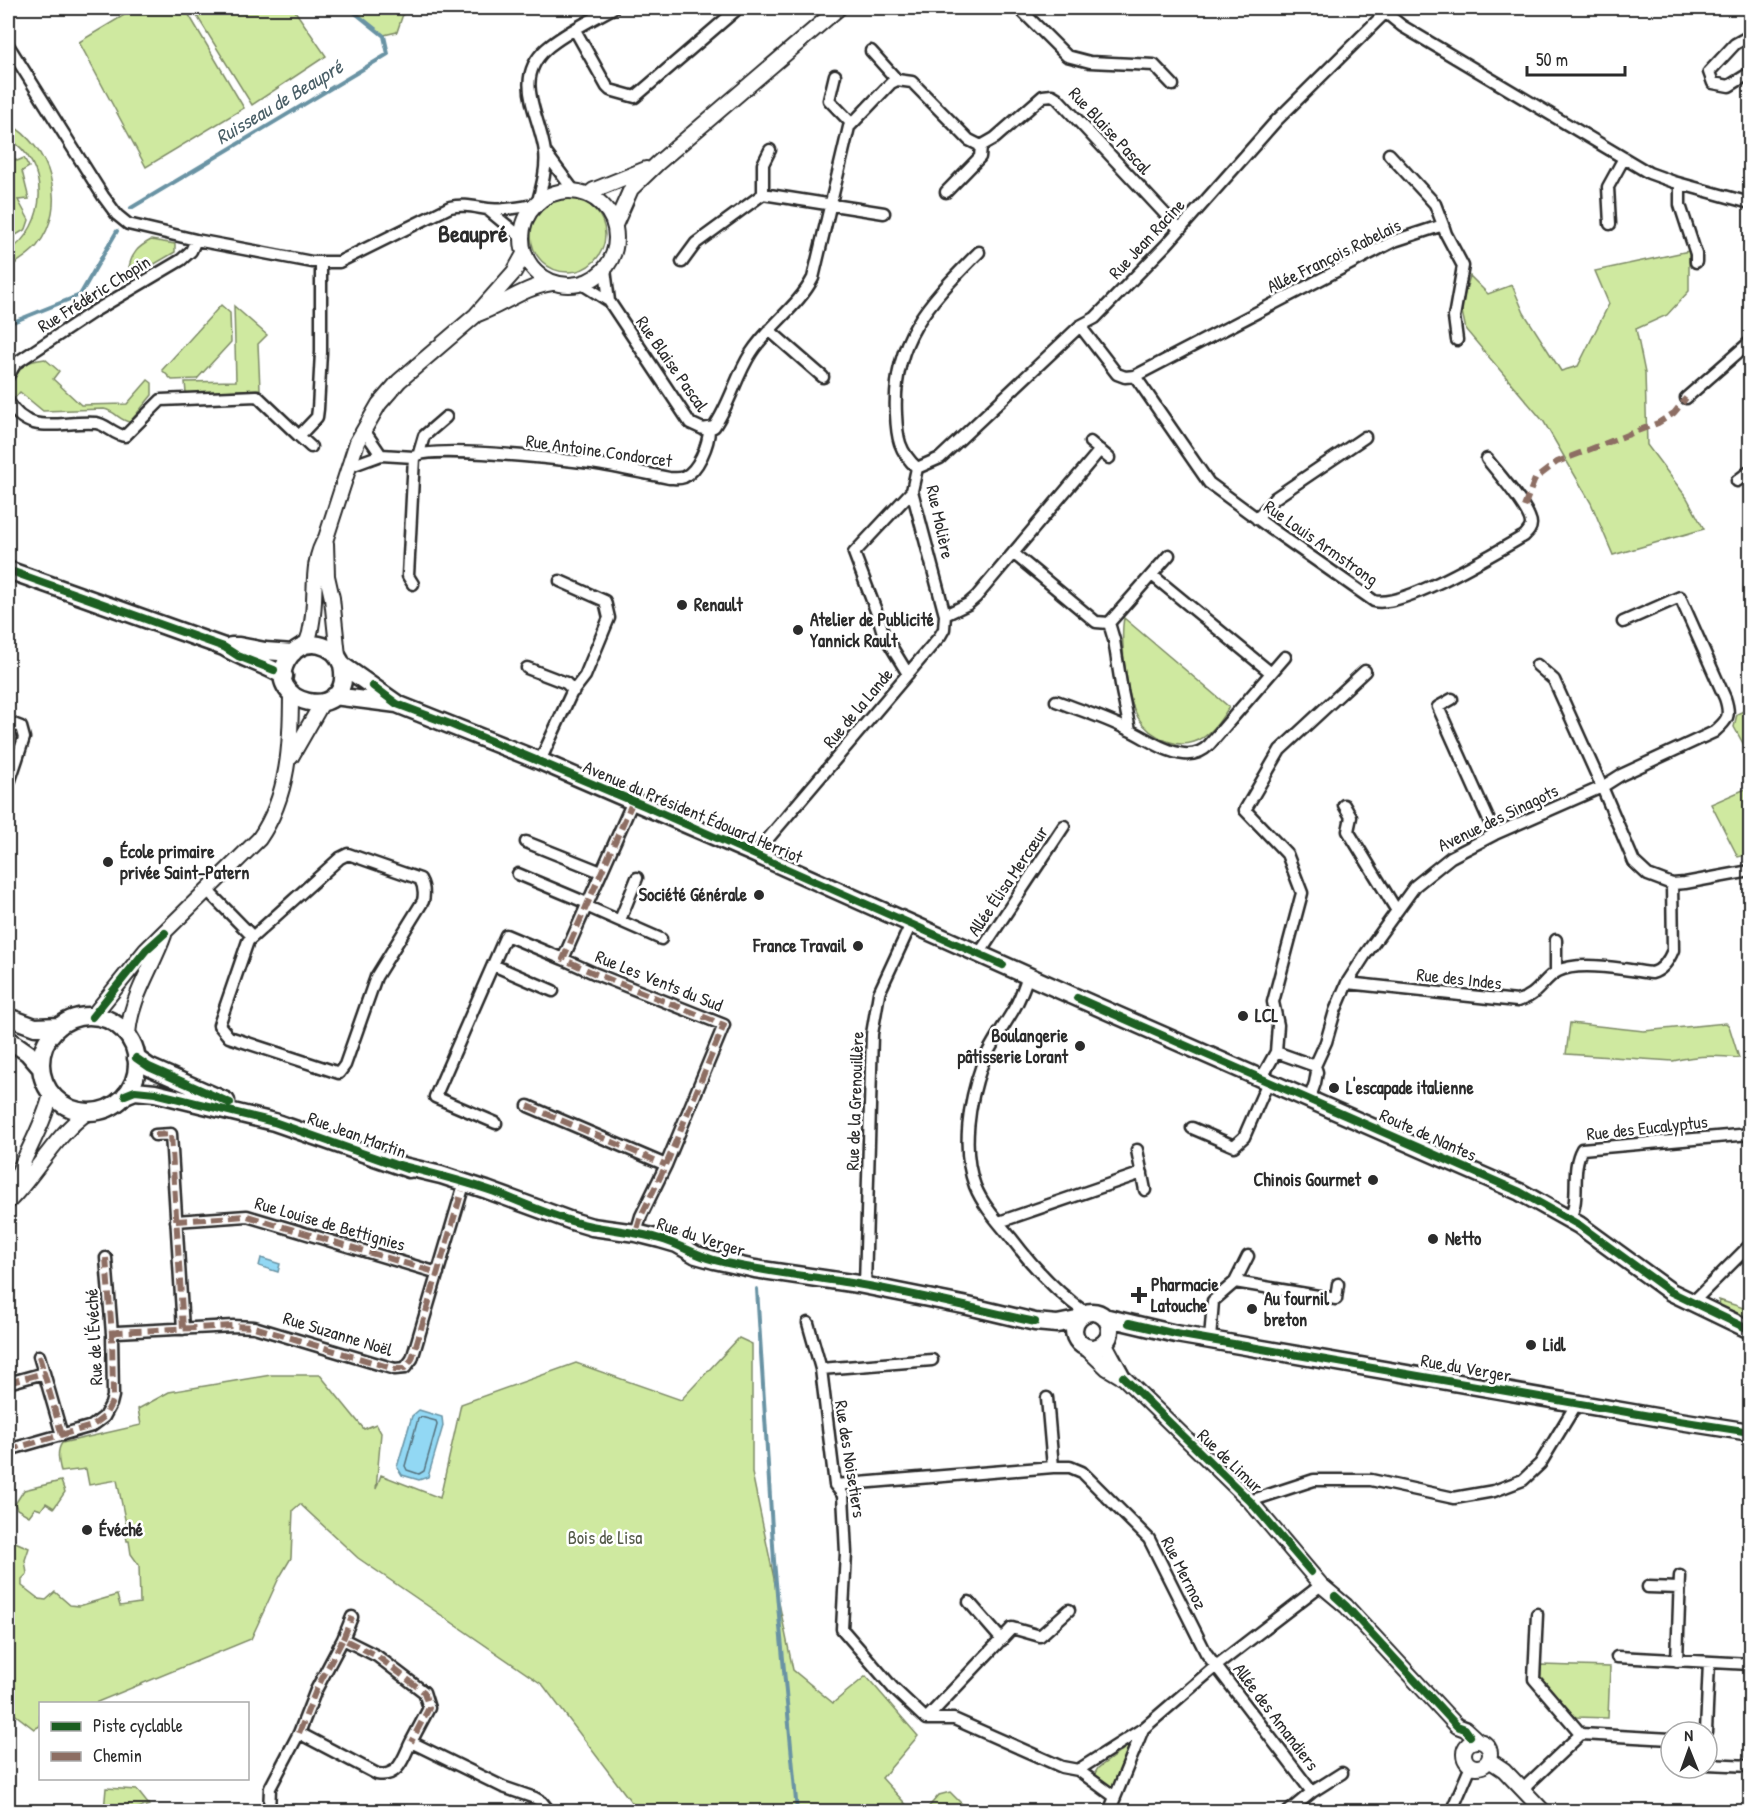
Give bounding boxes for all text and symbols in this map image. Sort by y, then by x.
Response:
scale bar [1527,39,1624,77]
text: 50 m [1536,47,1568,72]
water label: Ruisseau de Beaupré [210,52,349,151]
street label: Rue Blaise Pascal [1063,81,1158,180]
street label: Rue Jean Racine [1103,193,1190,284]
street label: Allée François Rabelais [1263,212,1405,299]
district label: Beaupré [438,217,508,250]
street label: Rue Frédéric Chopin [33,249,155,338]
street label: Rue Blaise Pascal [630,311,715,417]
street label: Rue Antoine Condorcet [524,428,675,473]
street label: Rue Molière [920,483,960,561]
street label: Rue Louis Armstrong [1259,494,1383,591]
place label: Renault [694,592,744,617]
marker: Renault [675,598,689,612]
place label: Atelier de Publicité Yannick Rault [810,607,935,653]
marker: Atelier de Publicité Yannick Rault [791,623,805,637]
street label: Rue de la Lande [817,662,898,753]
street label: Avenue du Président Édouard Herriot [580,754,807,869]
street label: Avenue des Sinagots [1433,778,1562,857]
street label: Allée Élisa Mercœur [961,821,1054,941]
place label: École primaire privée Saint-Patern [120,839,249,886]
marker: École primaire privée Saint-Patern [101,855,115,869]
place label: Société Générale [639,882,748,907]
marker: Société Générale [752,888,766,902]
place label: France Travail [752,933,847,958]
marker: France Travail [851,939,865,953]
street label: Rue Les Vents du Sud [592,944,727,1017]
street label: Rue des Indes [1415,962,1503,995]
place label: LCL [1255,1003,1279,1028]
marker: LCL [1236,1009,1250,1023]
place label: Boulangerie pâtisserie Lorant [957,1023,1069,1070]
street label: Rue de la Grenouillère [840,1031,869,1171]
marker: Boulangerie pâtisserie Lorant [1073,1039,1087,1053]
place label: L'escapade italienne [1346,1075,1474,1101]
marker: L'escapade italienne [1327,1081,1341,1095]
street label: Route de Nantes [1376,1102,1481,1167]
street label: Rue Jean Martin [305,1105,410,1164]
street label: Rue des Eucalyptus [1585,1109,1709,1146]
place label: Chinois Gourmet [1253,1167,1362,1192]
marker: Chinois Gourmet [1366,1173,1380,1187]
street label: Rue Louise de Bettignies [252,1190,408,1257]
street label: Rue du Verger [654,1211,749,1263]
place label: Netto [1445,1226,1482,1251]
marker: Netto [1426,1232,1440,1246]
place label: Pharmacie Latouche [1151,1272,1220,1318]
place label: Au fournil breton [1264,1286,1330,1332]
street label: Rue de l'Évéché [78,1288,109,1386]
marker: Pharmacie Latouche [1132,1288,1146,1302]
marker: Au fournil breton [1245,1302,1259,1316]
street label: Rue Suzanne Noël [280,1305,396,1362]
place label: Lidl [1543,1332,1567,1357]
marker: Lidl [1524,1338,1538,1352]
street label: Rue du Verger [1419,1347,1513,1388]
street label: Rue des Noisetiers [829,1399,872,1519]
street label: Rue de Limur [1192,1423,1269,1498]
place label: Évéché [99,1517,144,1542]
marker: Évéché [80,1523,94,1537]
park label: Bois de Lisa [568,1525,642,1550]
street label: Rue Mermoz [1155,1532,1214,1614]
street label: Allée des Amandiers [1228,1658,1325,1776]
legend [39,1702,249,1780]
text: Piste cyclable [93,1713,183,1738]
north arrow [1659,1720,1719,1780]
text: N [1684,1724,1694,1746]
text: Chemin [93,1743,142,1768]

